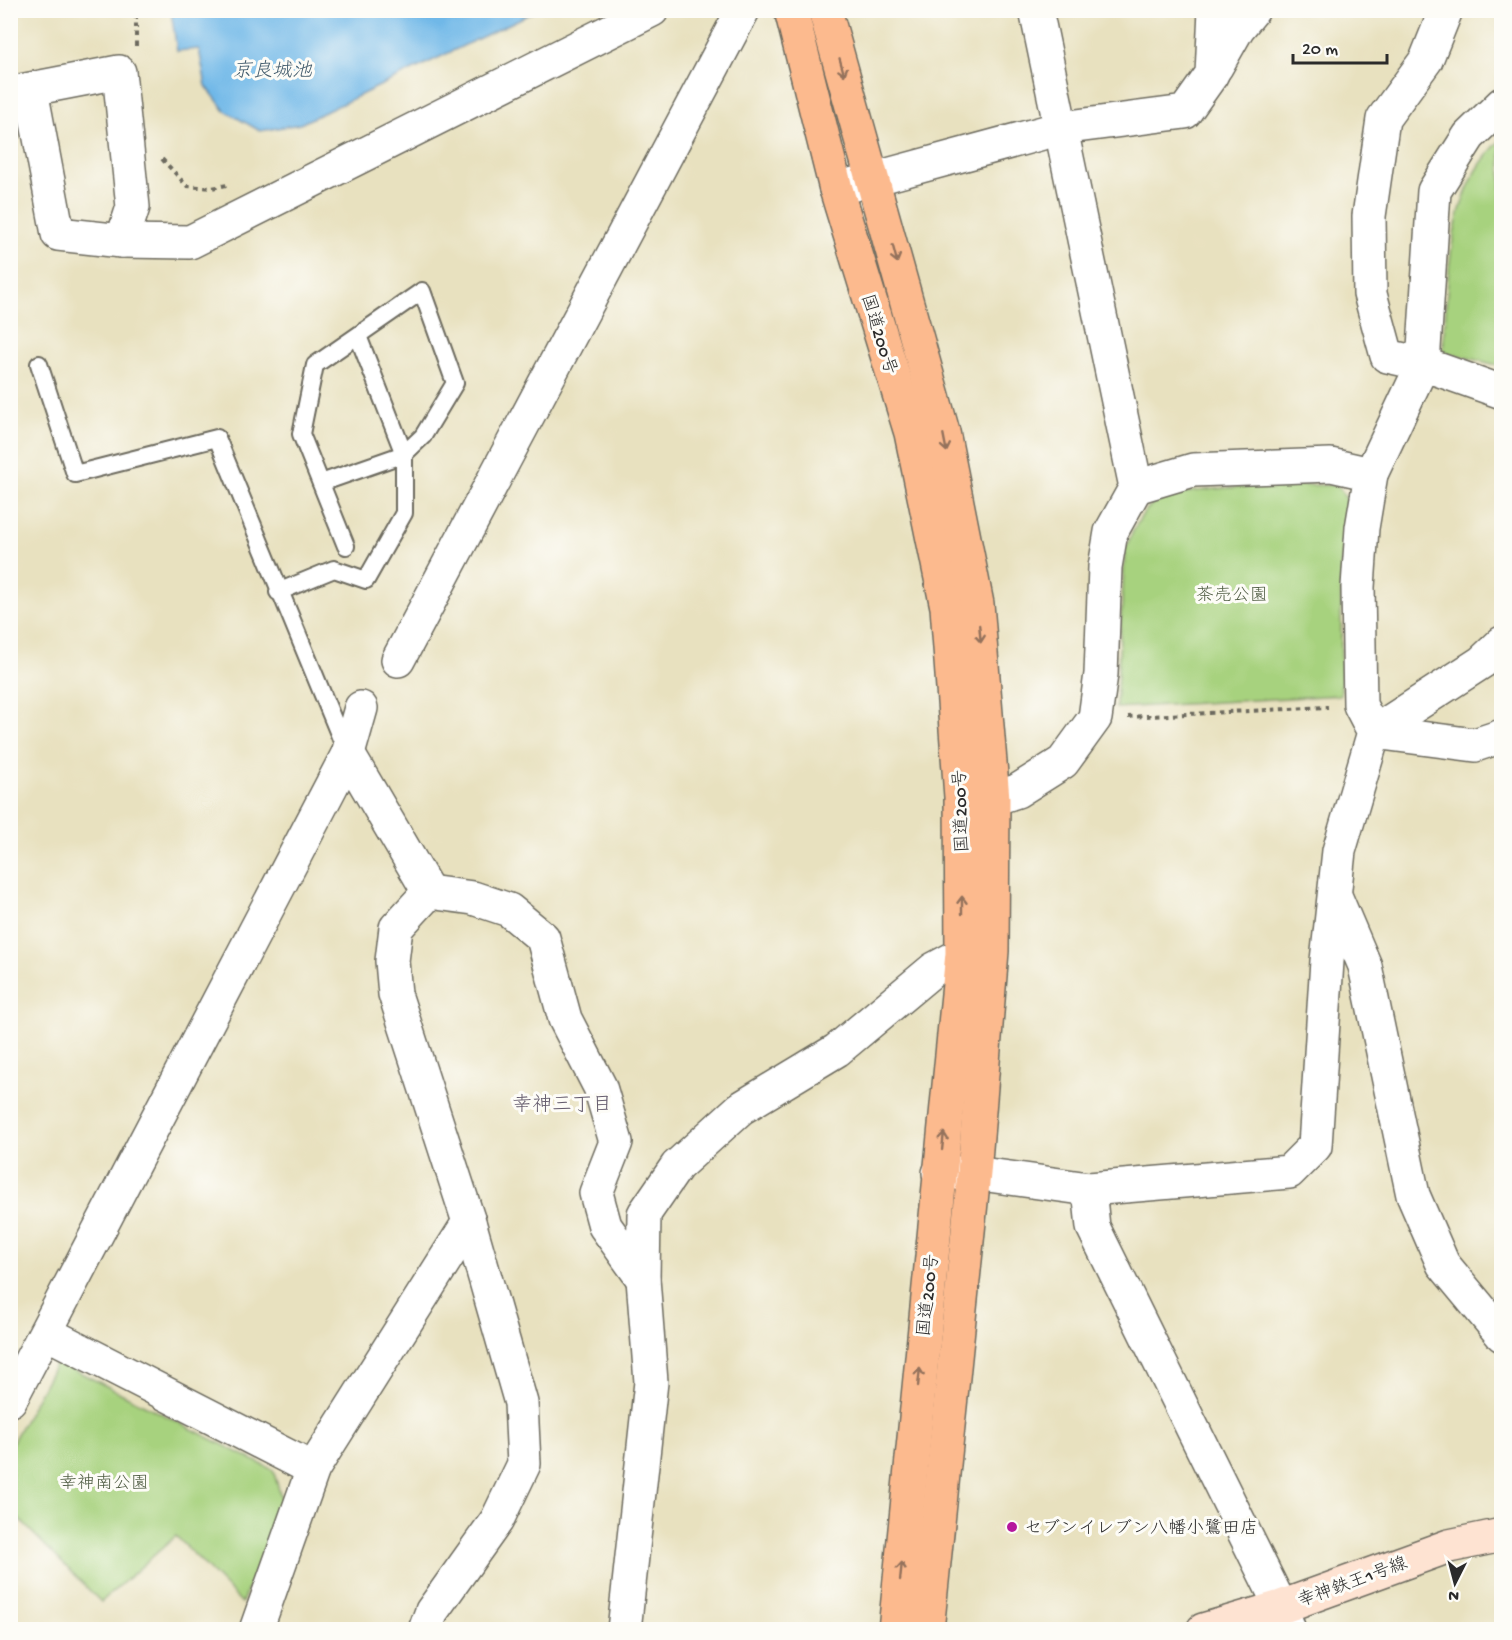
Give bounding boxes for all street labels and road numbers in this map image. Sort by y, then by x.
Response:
street label: 国道200号 [855,292,901,378]
street label: 国道200号 [950,769,974,853]
street label: 国道200号 [914,1253,944,1338]
street label: 幸神鉄王1号線 [1295,1553,1411,1613]

